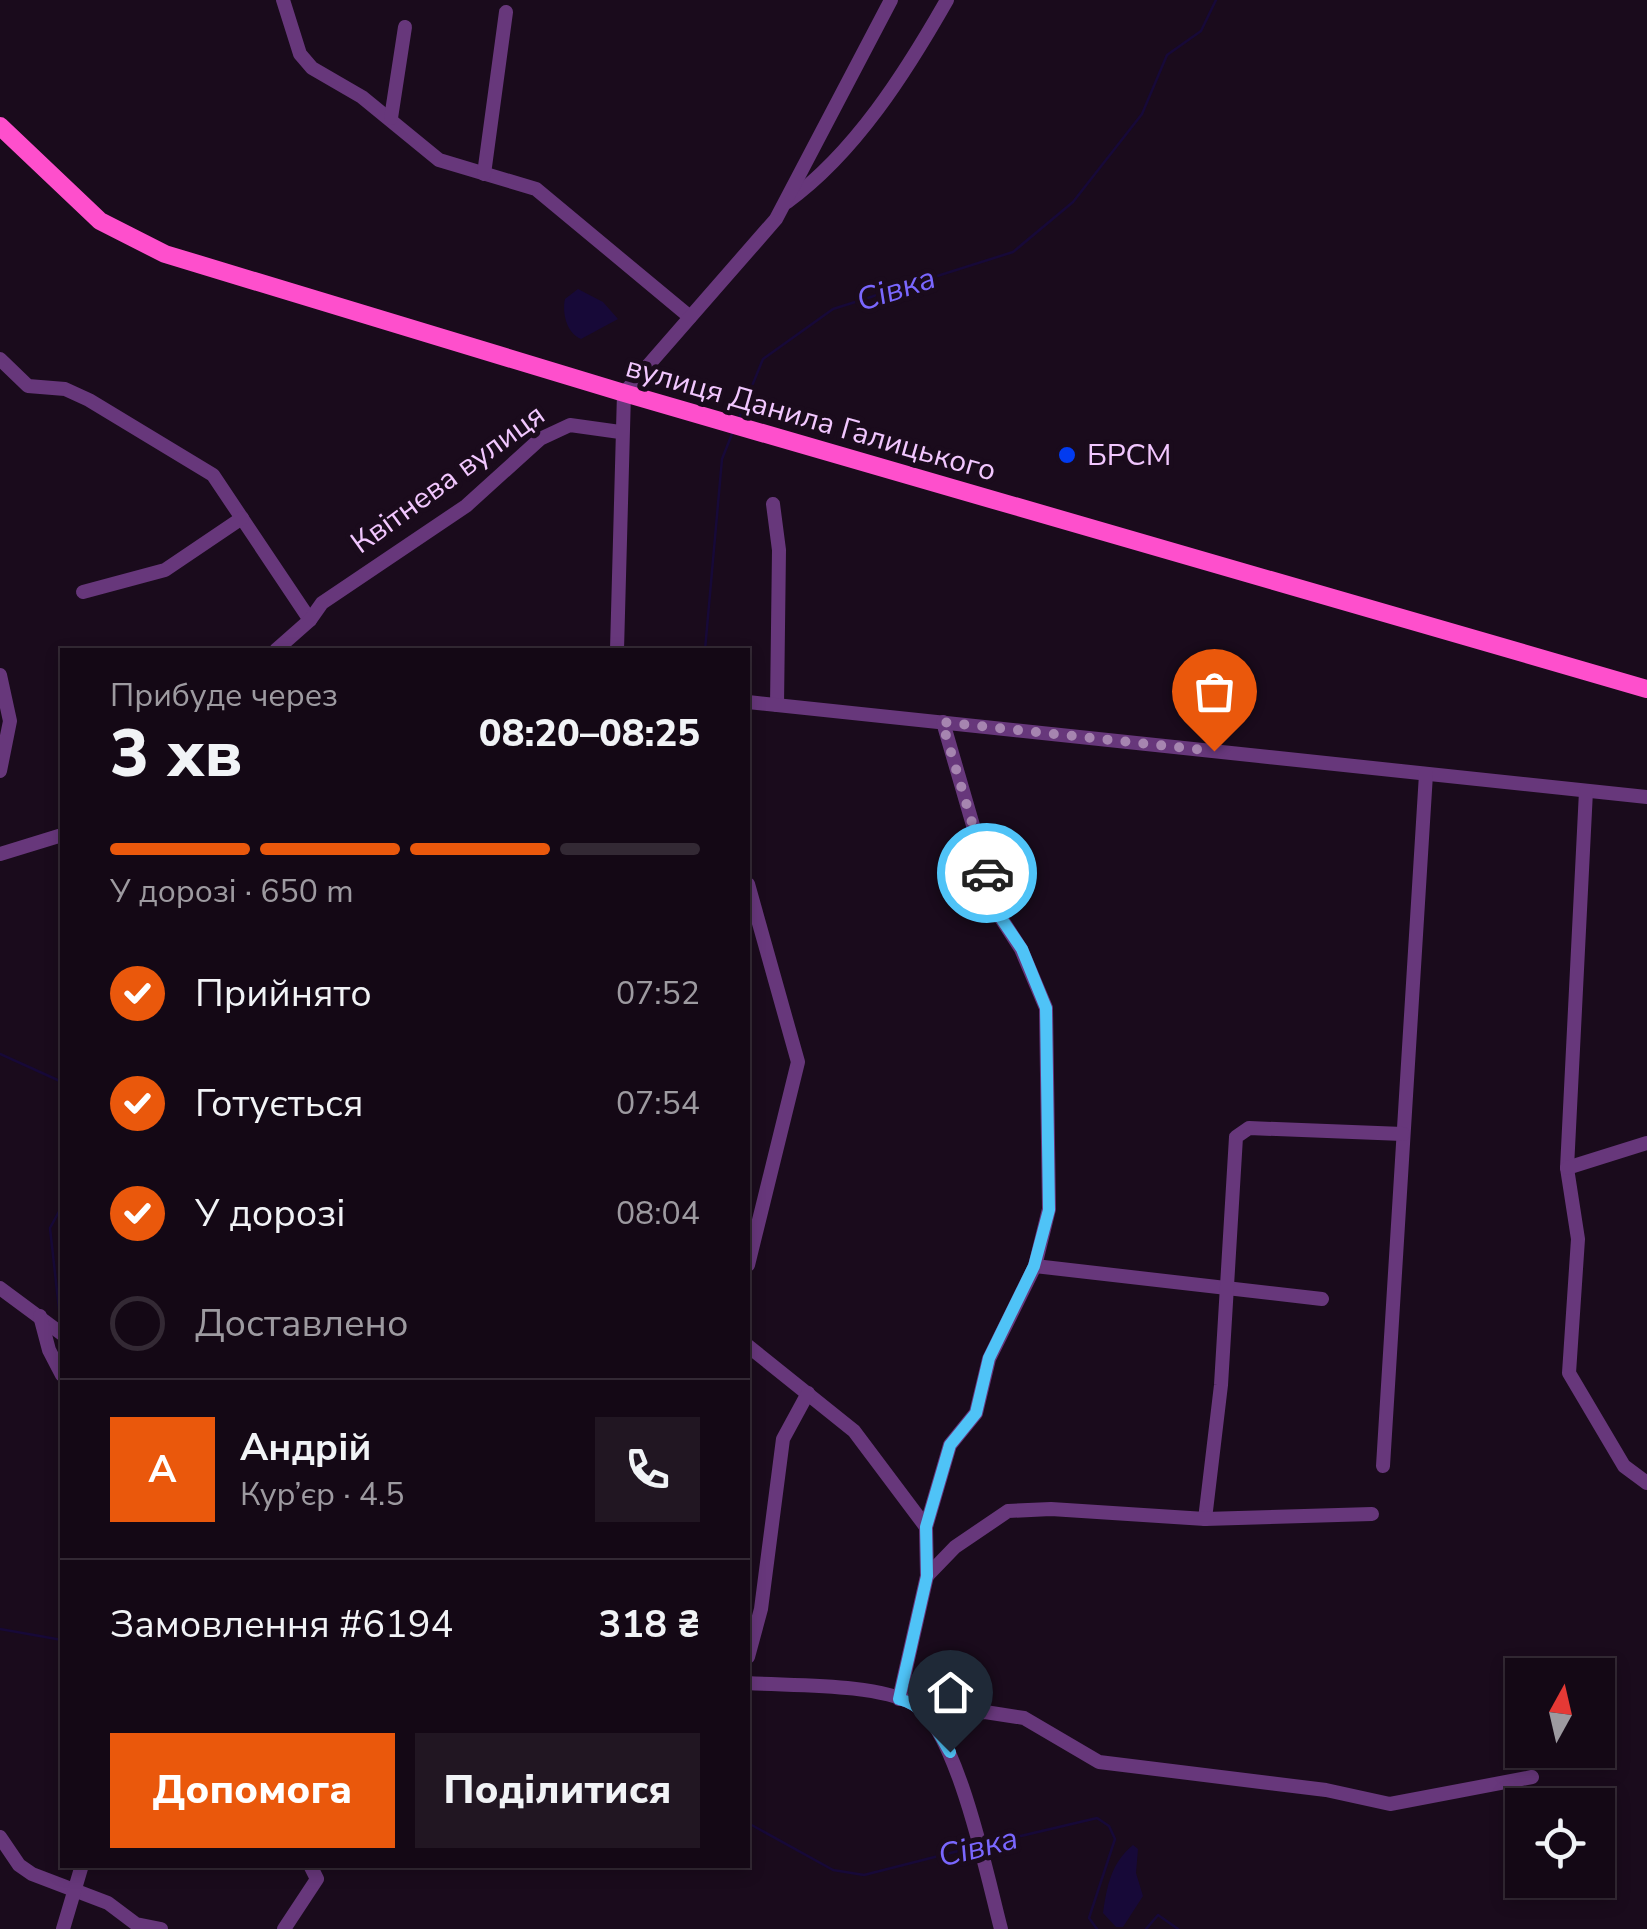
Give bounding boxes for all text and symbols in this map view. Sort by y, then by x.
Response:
water label: Сівка [851,256,941,322]
street label: вулиця Данила Галицького [621,346,1001,492]
street label: Квітнева вулиця [343,395,553,563]
place label: БРСМ [1087,435,1171,476]
marker: БРСМ [1056,444,1078,466]
pin [1172,649,1257,752]
icon: bag [1187,664,1242,719]
text: Прибуде через [110,674,338,717]
text: 08:20–08:25 [479,708,700,759]
text: 3 хв [110,710,242,799]
courier [937,823,1037,923]
icon: car [960,846,1015,901]
text: У дорозі · 650 m [110,870,354,913]
icon: check [110,966,165,1021]
text: Прийнято [195,968,372,1019]
text: 07:52 [616,972,700,1015]
icon: check [110,1076,165,1131]
text: Готується [195,1078,364,1129]
text: 07:54 [616,1082,700,1125]
icon: check [110,1186,165,1241]
text: У дорозі [195,1188,345,1239]
text: 08:04 [616,1192,700,1235]
text: Доставлено [195,1298,408,1349]
button: phone [595,1417,700,1522]
text: Андрій [240,1422,371,1473]
text: А [148,1444,177,1495]
text: Кур’єр · 4.5 [240,1473,405,1516]
text: Замовлення #6194 [110,1599,453,1650]
text: 318 ₴ [599,1599,700,1650]
pin [908,1650,993,1753]
north arrow [1505,1658,1615,1768]
map controls [1505,1658,1615,1898]
icon: home [923,1665,978,1720]
button: Допомога [110,1733,395,1848]
button: Поділитися [415,1733,700,1848]
button: locate [1505,1788,1615,1898]
water label: Сівка [934,1816,1022,1878]

